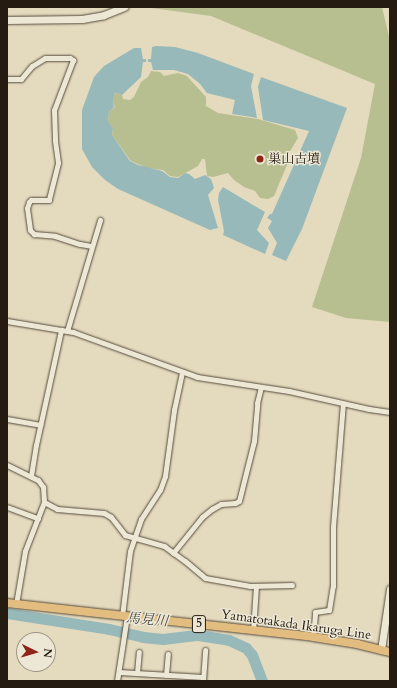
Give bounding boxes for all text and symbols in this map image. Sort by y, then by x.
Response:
place label: 巣山古墳 [268,151,320,167]
marker: 巣山古墳 [255,154,265,164]
street label: Yamatotakada Ikaruga Line [220,607,372,643]
water label: 馬見川 [125,610,169,630]
road number: 5 [191,614,207,634]
north arrow [16,632,56,672]
text: N [40,648,55,658]

